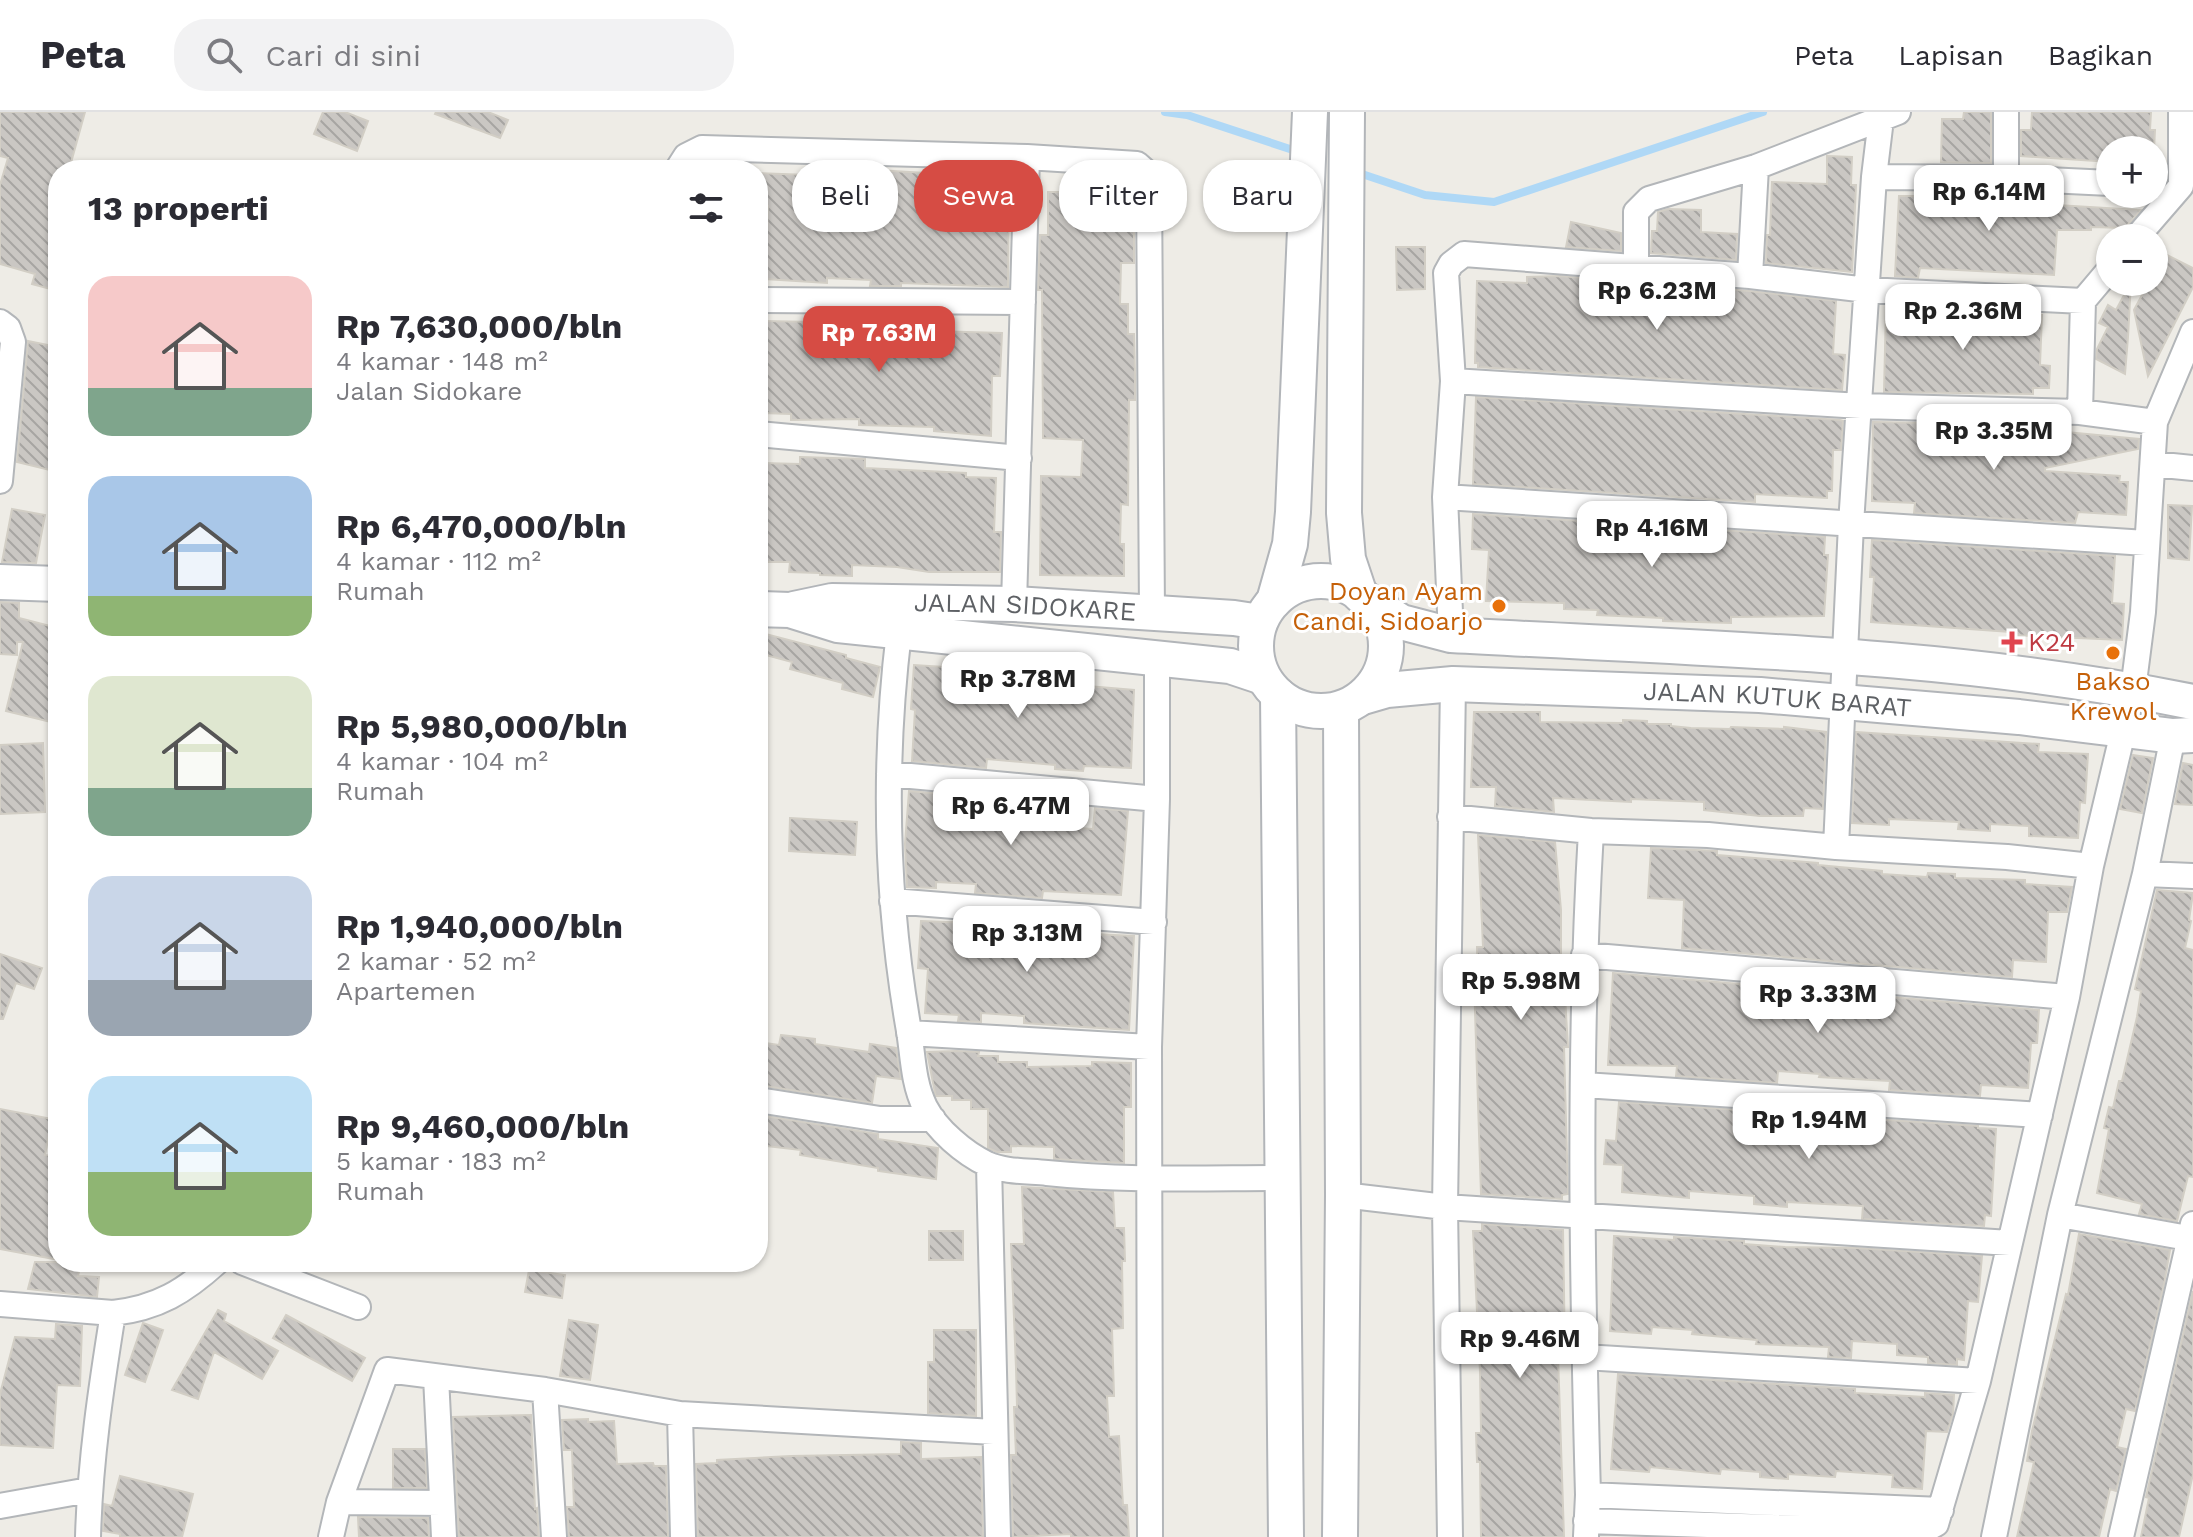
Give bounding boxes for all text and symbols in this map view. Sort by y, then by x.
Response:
search box [174,19,734,91]
text: Peta [40,33,126,77]
icon: search [202,33,246,77]
text: Cari di sini [266,38,421,73]
text: Peta [1794,39,1854,72]
text: Lapisan [1898,39,2004,72]
text: Bagikan [2048,39,2153,72]
map controls [2096,136,2168,296]
button: + [2096,136,2168,208]
chip: Beli [792,160,898,232]
chip: Sewa [914,160,1043,232]
chip: Filter [1059,160,1187,232]
chip: Baru [1203,160,1322,232]
pin: Rp 6.14M [1906,165,2072,233]
text: Rp 6.14M [1932,176,2046,206]
icon: filters [684,186,728,230]
text: 13 properti [88,188,269,228]
button: − [2096,224,2168,296]
pin: Rp 6.23M [1574,264,1740,332]
text: Rp 6.23M [1597,275,1717,305]
pin: Rp 2.36M [1880,284,2046,352]
text: Rp 2.36M [1903,295,2023,325]
text: Rp 7,630,000/bln [336,306,622,346]
pin: Rp 7.63M [796,306,962,374]
icon: home [152,308,248,404]
text: Rp 7.63M [821,317,937,347]
text: 4 kamar · 148 m² [336,346,548,376]
text: Jalan Sidokare [336,376,522,406]
pin: Rp 3.35M [1911,404,2077,472]
text: Rp 3.35M [1935,415,2053,445]
pin: Rp 4.16M [1569,501,1735,569]
text: Rp 6,470,000/bln [336,506,627,546]
icon: home [152,508,248,604]
text: Rp 4.16M [1595,512,1709,542]
text: 4 kamar · 112 m² [336,546,541,576]
text: Rumah [336,576,425,606]
place label: Doyan Ayam Candi, Sidoarjo [1292,576,1483,636]
street label: JALAN SIDOKARE [914,587,1137,627]
marker: Doyan Ayam Candi, Sidoarjo [1490,597,1508,615]
place label: K24 [2028,627,2075,657]
marker: K24 [2003,633,2021,651]
marker: Bakso Krewol [2104,644,2122,662]
pin: Rp 3.78M [935,652,1101,720]
text: Rp 3.78M [960,663,1076,693]
place label: Bakso Krewol [2070,666,2156,726]
street label: JALAN KUTUK BARAT [1643,676,1913,723]
text: Rp 5,980,000/bln [336,706,628,746]
icon: home [152,708,248,804]
text: 4 kamar · 104 m² [336,746,548,776]
text: Rumah [336,776,425,806]
pin: Rp 6.47M [928,779,1094,847]
text: Rp 6.47M [951,790,1071,820]
text: Rp 1,940,000/bln [336,906,623,946]
pin: Rp 3.13M [944,906,1110,974]
icon: home [152,908,248,1004]
text: Rp 3.13M [971,917,1083,947]
text: 2 kamar · 52 m² [336,946,536,976]
pin: Rp 5.98M [1438,954,1604,1022]
text: Rp 5.98M [1461,965,1581,995]
pin: Rp 3.33M [1735,967,1901,1035]
text: Apartemen [336,976,476,1006]
text: Rp 3.33M [1758,978,1878,1008]
pin: Rp 1.94M [1726,1093,1892,1161]
text: Rp 1.94M [1751,1104,1867,1134]
text: Rp 9,460,000/bln [336,1106,629,1146]
icon: home [152,1108,248,1204]
text: 5 kamar · 183 m² [336,1146,546,1176]
text: Rumah [336,1176,425,1206]
pin: Rp 9.46M [1437,1312,1603,1380]
text: Rp 9.46M [1459,1323,1581,1353]

